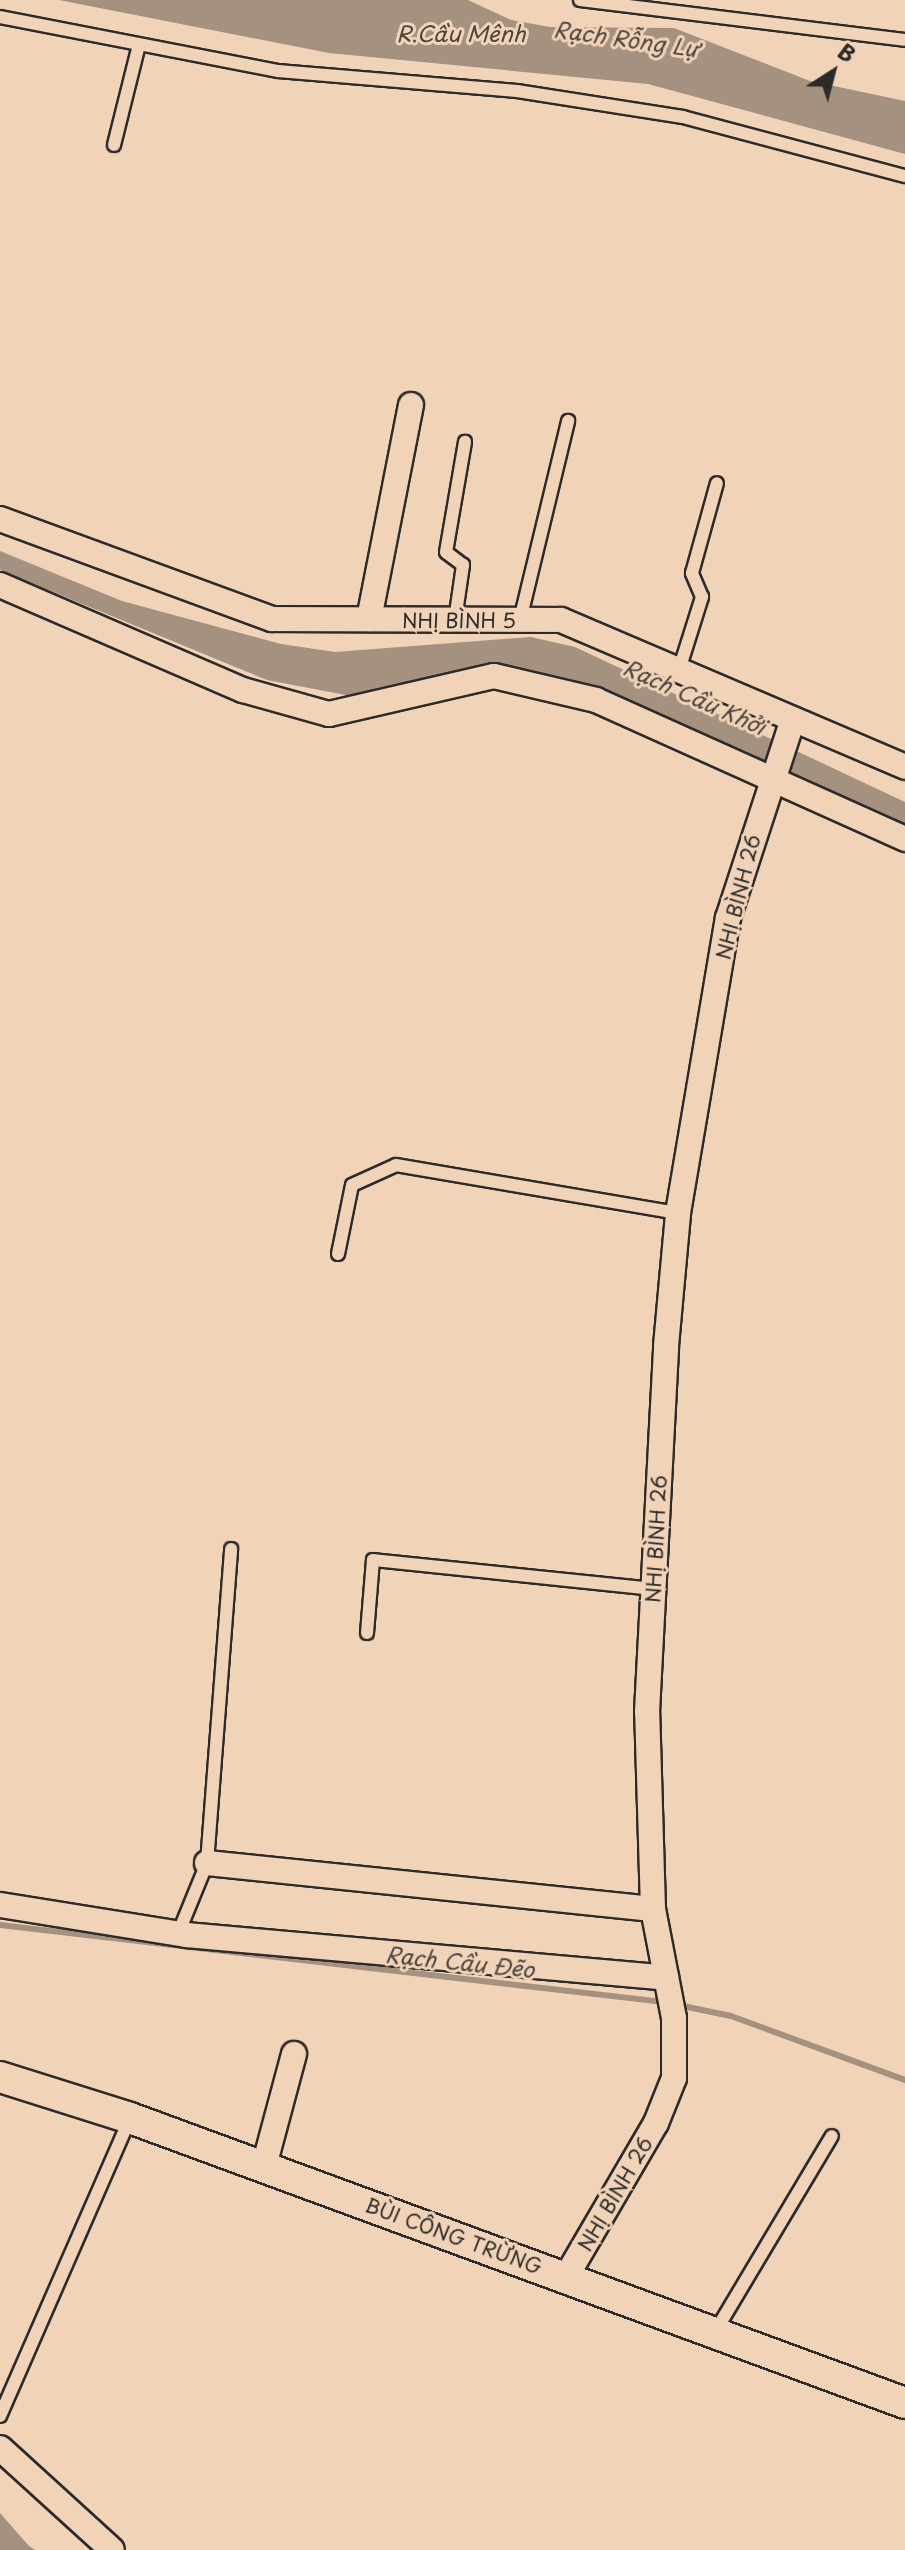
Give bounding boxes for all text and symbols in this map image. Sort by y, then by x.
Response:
water label: Rạch Rỗng Lự [553,15,699,61]
water label: R.Cầu Mênh [397,20,525,46]
north arrow [793,32,873,112]
text: B [832,34,863,70]
street label: NHỊ BÌNH 5 [402,608,516,632]
water label: Rạch Cầu Khởi [619,653,771,739]
street label: NHỊ BÌNH 26 [711,832,765,962]
street label: NHỊ BÌNH 26 [641,1474,671,1604]
water label: Rạch Cầu Đẽo [384,1940,536,1982]
street label: NHỊ BÌNH 26 [572,2132,658,2256]
street label: BÙI CÔNG TRỪNG [362,2193,546,2279]

